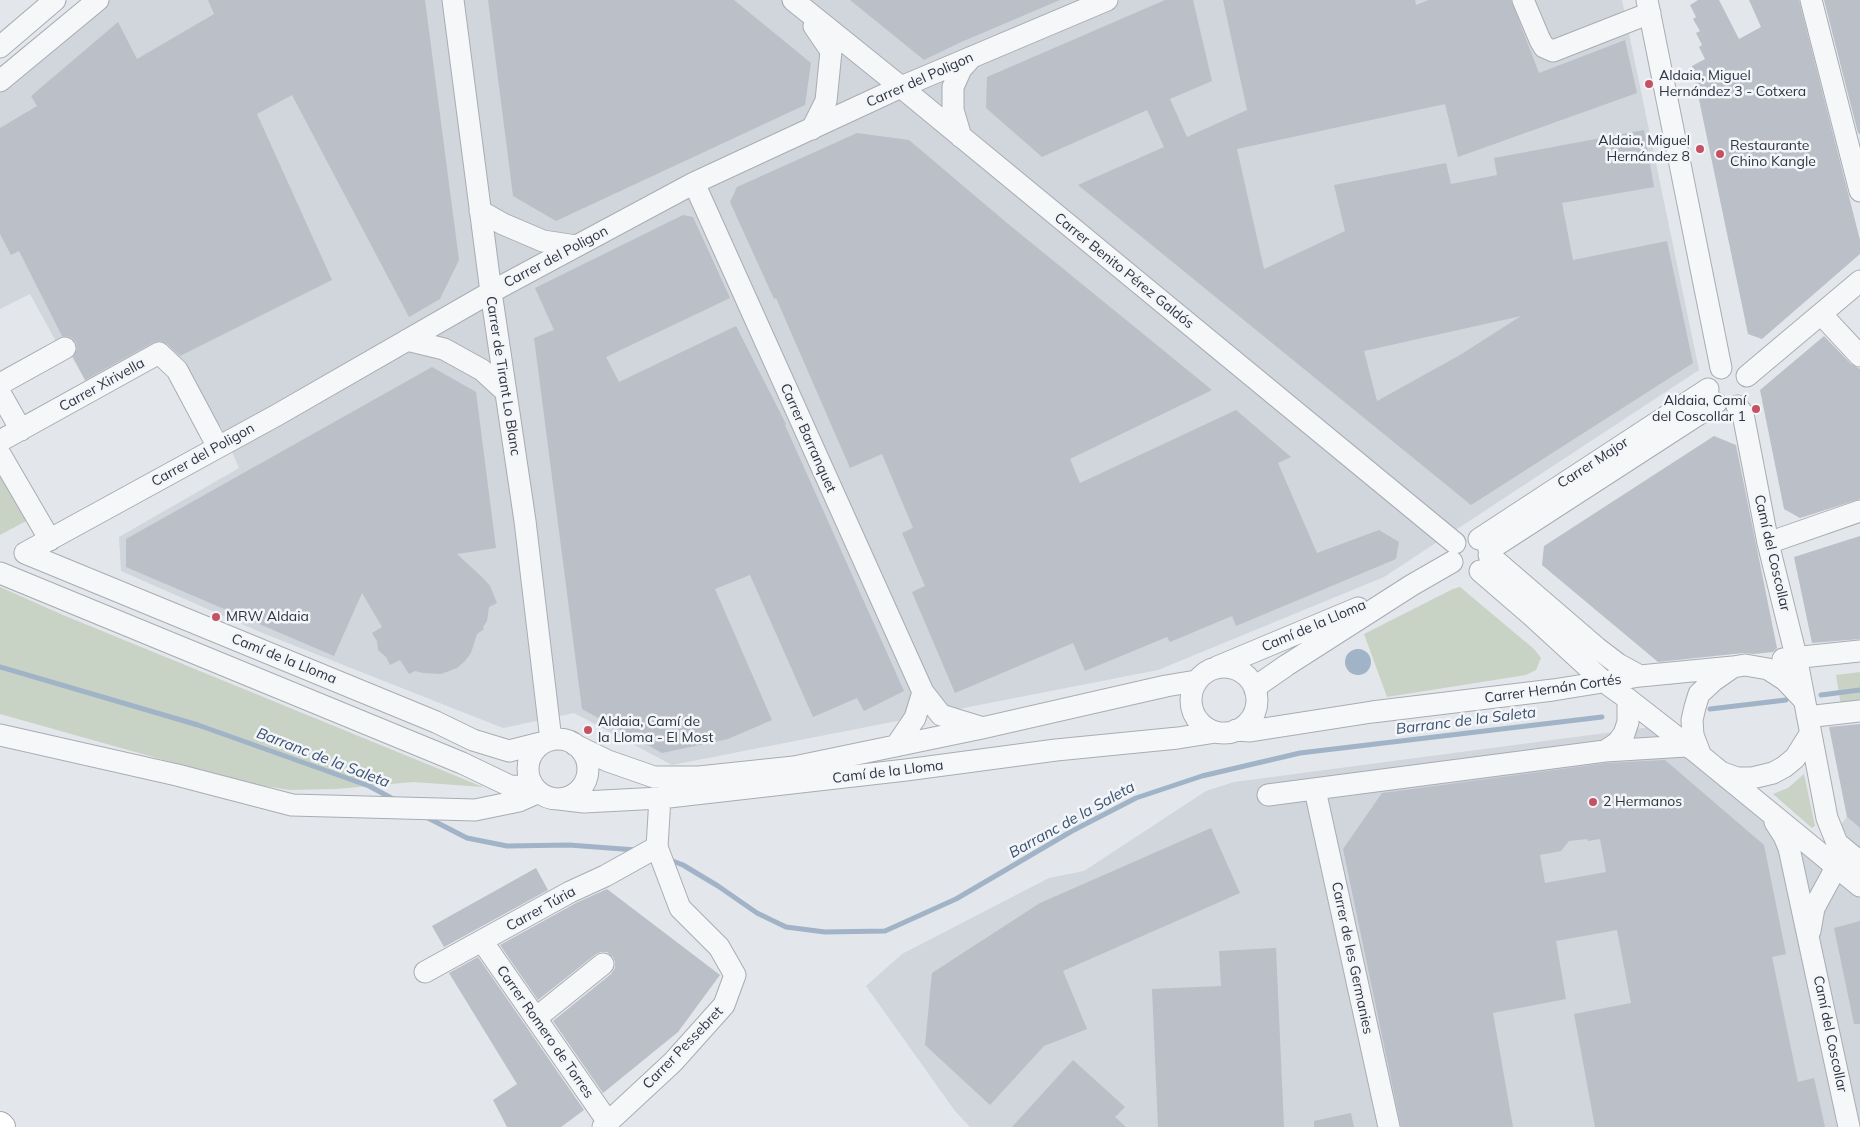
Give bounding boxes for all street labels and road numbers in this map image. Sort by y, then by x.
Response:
street label: Carrer del Poligon [864,49,976,111]
street label: Carrer Benito Pérez Galdós [1051,210,1197,332]
street label: Carrer del Poligon [501,223,611,291]
street label: Carrer de Tirant Lo Blanc [482,295,524,457]
street label: Carrer Xirivella [56,355,148,415]
street label: Carrer Barranquet [776,381,840,495]
street label: Carrer del Poligon [149,420,257,490]
street label: Carrer Major [1554,434,1632,492]
street label: Camí del Coscollar [1750,493,1794,613]
street label: Camí de la Lloma [1259,596,1369,656]
street label: Camí de la Lloma [229,630,339,688]
street label: Carrer Hernán Cortés [1484,671,1622,707]
street label: Camí de la Lloma [832,757,944,787]
street label: Carrer de les Germanies [1328,880,1376,1036]
street label: Carrer Túria [503,883,579,935]
street label: Carrer Romero de Torres [493,962,597,1102]
street label: Camí del Coscollar [1809,974,1851,1094]
street label: Carrer Pessebret [639,1003,727,1093]

